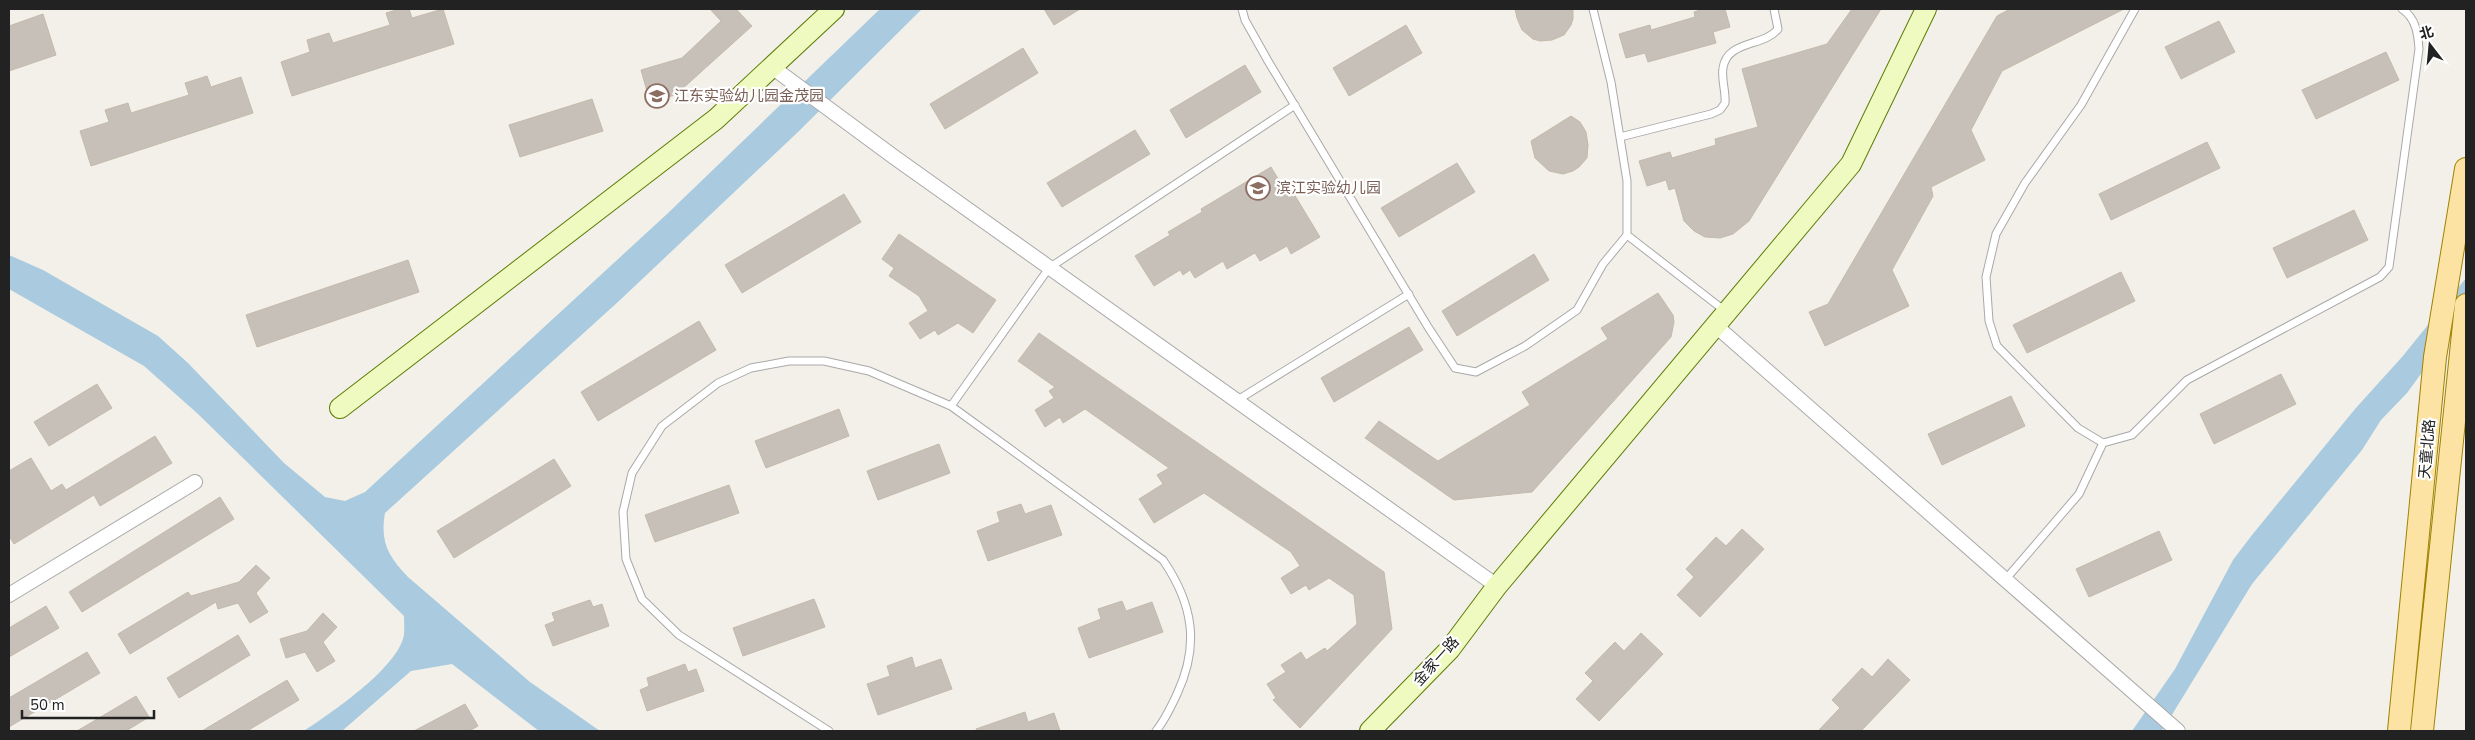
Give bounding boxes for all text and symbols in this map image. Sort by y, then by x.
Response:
north arrow [2405,20,2455,70]
text: 北 [2417,22,2436,44]
school or university icon: 江东实验幼儿园金茂园 [644,83,670,109]
place label: 江东实验幼儿园金茂园 [674,86,824,106]
school or university icon: 滨江实验幼儿园 [1245,175,1271,201]
place label: 滨江实验幼儿园 [1276,178,1381,198]
street label: 天童北路 [2414,418,2440,480]
street label: 金家一路 [1408,632,1464,690]
scale bar [22,688,155,720]
text: 50 m [30,695,65,715]

